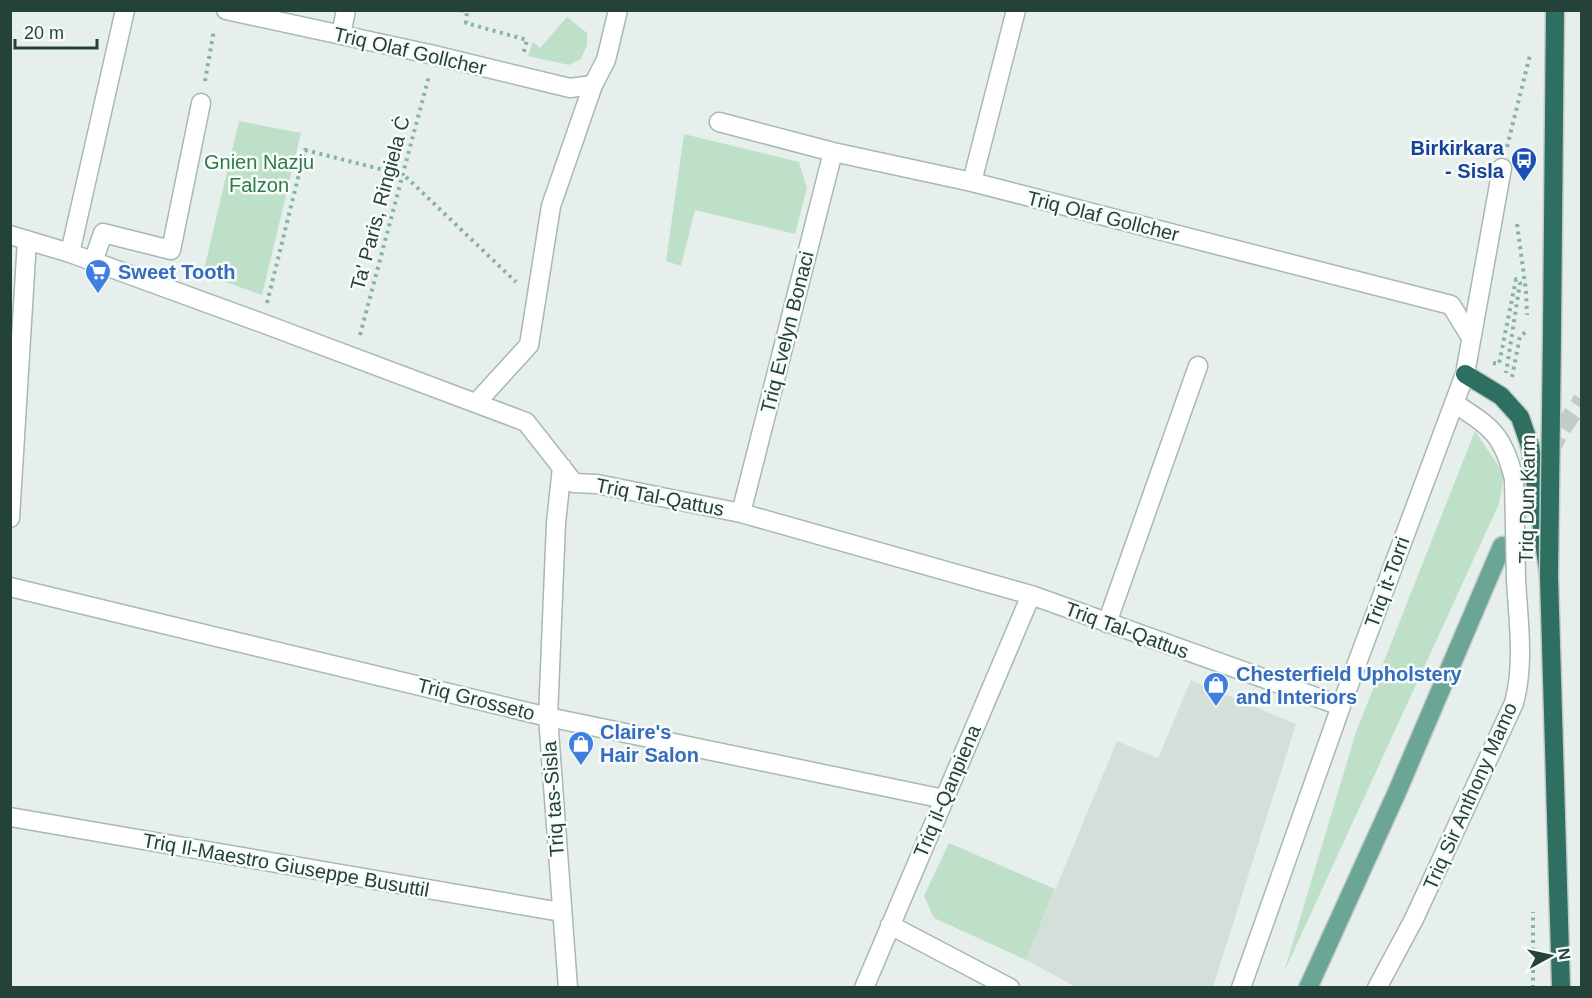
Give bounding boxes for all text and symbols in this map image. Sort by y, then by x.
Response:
scale bar [15,12,98,50]
text: 20 m [24,23,64,43]
street label: Triq Olaf Gollcher [332,23,489,79]
street label: Ta' Paris, Ringiela Ċ [346,113,414,293]
place label: Birkirkara - Sisla [1411,137,1505,182]
bus stop icon: Birkirkara - Sisla [1509,145,1539,183]
park label: Gnien Nazju Falzon [204,151,314,196]
street label: Triq Olaf Gollcher [1025,186,1182,246]
street label: Triq Evelyn Bonaci [756,249,818,415]
supermarket icon: Sweet Tooth [83,257,113,295]
place label: Sweet Tooth [118,261,235,283]
street label: Triq Dun Karm [1515,434,1539,564]
street label: Triq Tal-Qattus [594,474,726,520]
street label: Triq it-Torri [1360,534,1414,630]
street label: Triq Tal-Qattus [1062,597,1192,663]
place label: Chesterfield Upholstery and Interiors [1236,663,1462,708]
shop icon: Chesterfield Upholstery and Interiors [1201,670,1231,708]
street label: Triq Grosseto [415,674,537,724]
street label: Triq Sir Anthony Mamo [1419,699,1521,893]
place label: Claire's Hair Salon [600,721,699,766]
street label: Triq il-Qanpiena [909,721,985,860]
shop icon: Claire's Hair Salon [566,729,596,767]
street label: Triq tas-Sisla [538,740,568,858]
street label: Triq Il-Maestro Giuseppe Busuttil [141,829,431,901]
north arrow [1520,926,1580,986]
text: N [1555,947,1574,961]

